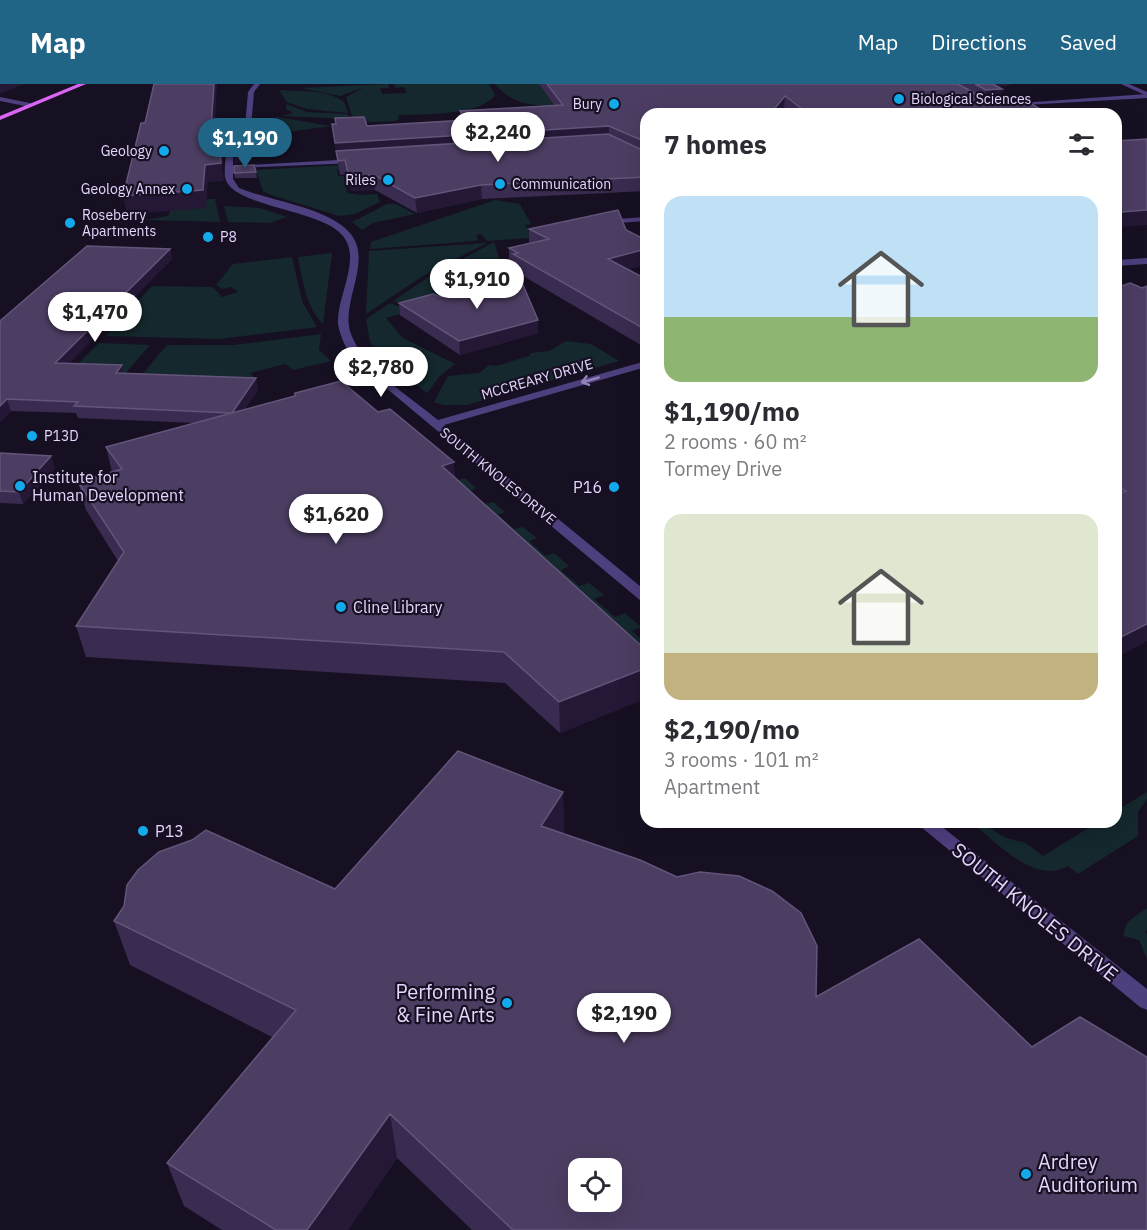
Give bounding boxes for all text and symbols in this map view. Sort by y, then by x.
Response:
text: Map [30,24,86,61]
text: Map [858,28,898,56]
text: Directions [931,28,1027,56]
text: Saved [1060,28,1117,56]
place label: Biological Sciences [911,90,1032,108]
marker: Biological Sciences [892,92,906,106]
place label: Bury [573,95,602,113]
marker: Bury [607,97,621,111]
pin: $2,240 [449,112,547,163]
pin: $1,190 [196,118,294,169]
text: $2,240 [465,118,531,145]
text: $1,190 [212,124,278,151]
text: 7 homes [664,127,767,161]
icon: filters [1065,128,1098,161]
place label: Geology [101,142,152,160]
marker: Geology [157,144,171,158]
place label: Riles [345,171,376,189]
marker: Riles [381,173,395,187]
place label: Communication [512,175,611,193]
marker: Communication [493,177,507,191]
place label: Geology Annex [81,180,175,198]
marker: Geology Annex [180,182,194,196]
place label: Roseberry Apartments [82,206,156,240]
marker: Roseberry Apartments [63,216,77,230]
place label: P8 [220,228,237,246]
marker: P8 [201,230,215,244]
icon: home [827,235,935,343]
pin: $1,910 [428,259,526,310]
text: $1,910 [444,265,510,292]
pin: $1,470 [46,292,144,343]
text: $1,470 [62,298,128,325]
pin: $2,780 [332,347,430,398]
text: $2,780 [348,353,414,380]
street label: MCCREARY DRIVE [479,354,595,404]
one-way arrow [581,375,600,386]
text: $1,190/mo [664,394,800,428]
street label: SOUTH KNOLES DRIVE [436,423,560,529]
place label: P13D [44,427,79,445]
text: 2 rooms · 60 m² [664,428,807,455]
marker: P13D [25,429,39,443]
text: Tormey Drive [664,455,782,482]
place label: Institute for Human Development [32,467,184,505]
place label: P16 [573,477,602,497]
marker: Institute for Human Development [13,479,27,493]
marker: P16 [607,480,621,494]
pin: $1,620 [287,494,385,545]
text: $1,620 [303,500,369,527]
icon: home [827,553,935,661]
place label: Cline Library [353,597,443,617]
marker: Cline Library [334,600,348,614]
text: $2,190/mo [664,712,800,746]
text: 3 rooms · 101 m² [664,746,819,773]
text: Apartment [664,773,760,800]
place label: P13 [155,821,184,841]
marker: P13 [136,824,150,838]
street label: SOUTH KNOLES DRIVE [946,836,1124,987]
place label: Performing & Fine Arts [396,978,495,1028]
pin: $2,190 [575,993,673,1044]
marker: Performing & Fine Arts [500,996,514,1010]
text: $2,190 [591,999,657,1026]
place label: Ardrey Auditorium [1038,1148,1138,1198]
map controls [568,1158,622,1212]
button: locate [568,1158,622,1212]
marker: Ardrey Auditorium [1019,1167,1033,1181]

